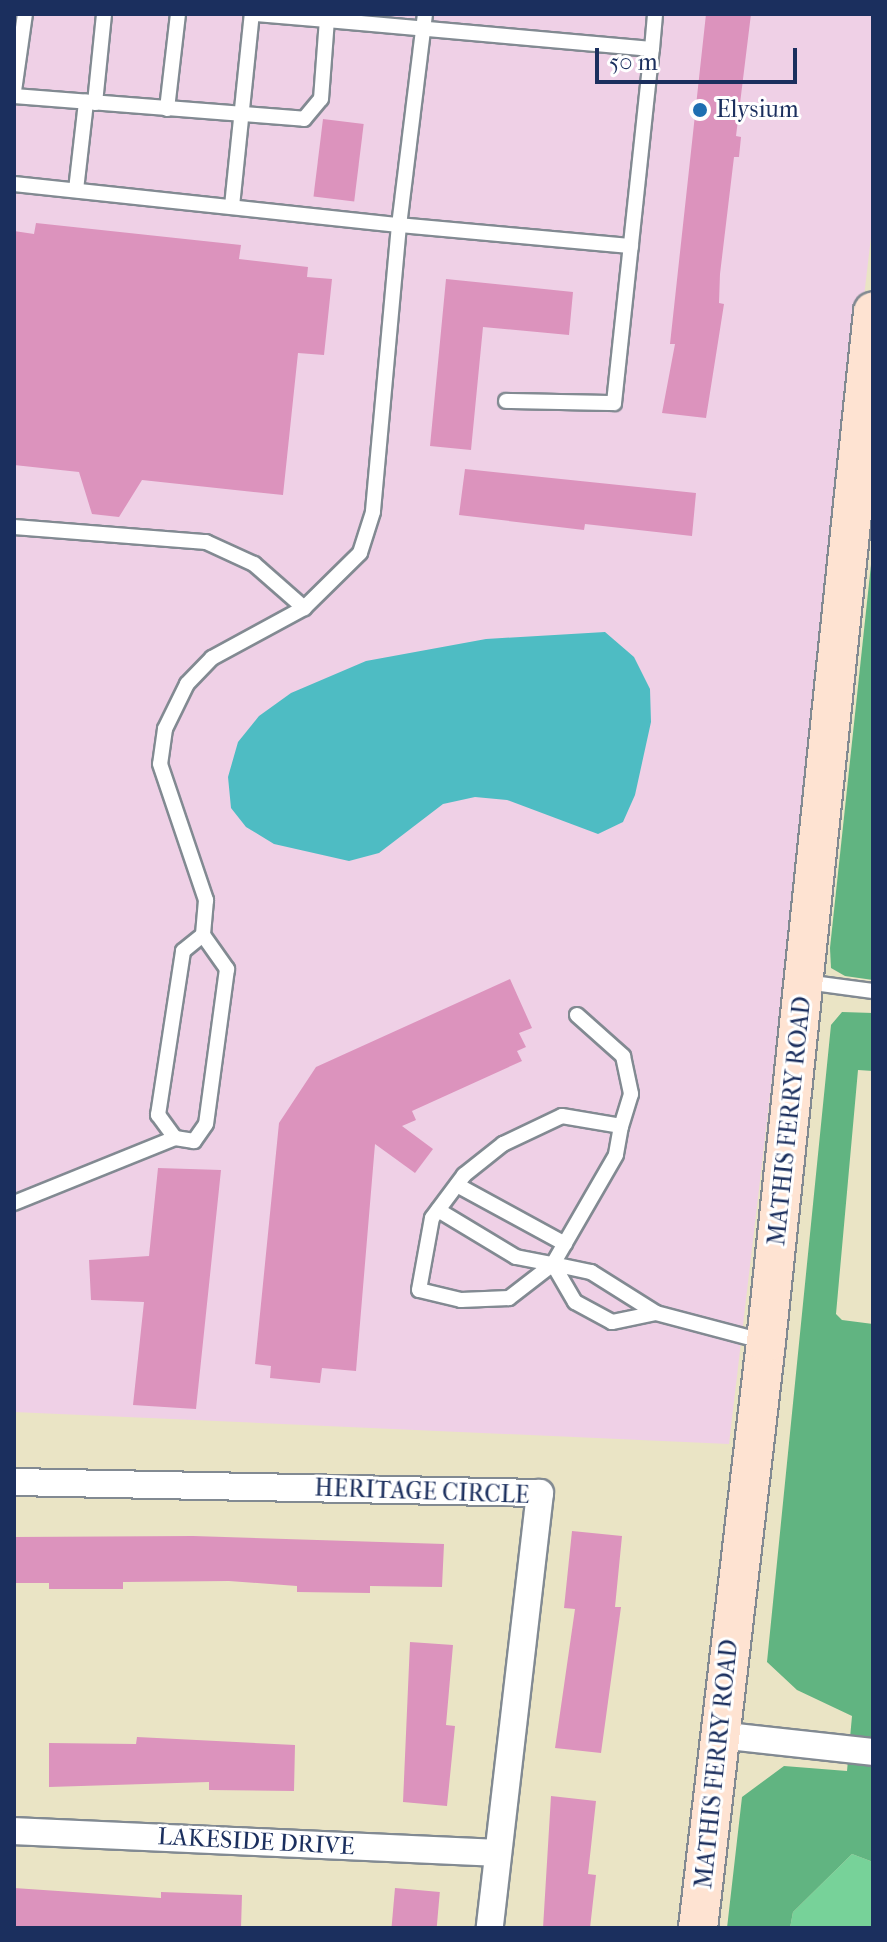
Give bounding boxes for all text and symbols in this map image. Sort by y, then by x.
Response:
scale bar [599,32,801,82]
text: 50 m [609,48,658,76]
place label: Elysium [716,96,799,124]
marker: Elysium [691,101,709,119]
street label: MATHIS FERRY ROAD [763,995,817,1247]
street label: HERITAGE CIRCLE [314,1474,530,1510]
street label: MATHIS FERRY ROAD [690,1638,744,1890]
street label: LAKESIDE DRIVE [157,1822,355,1862]

